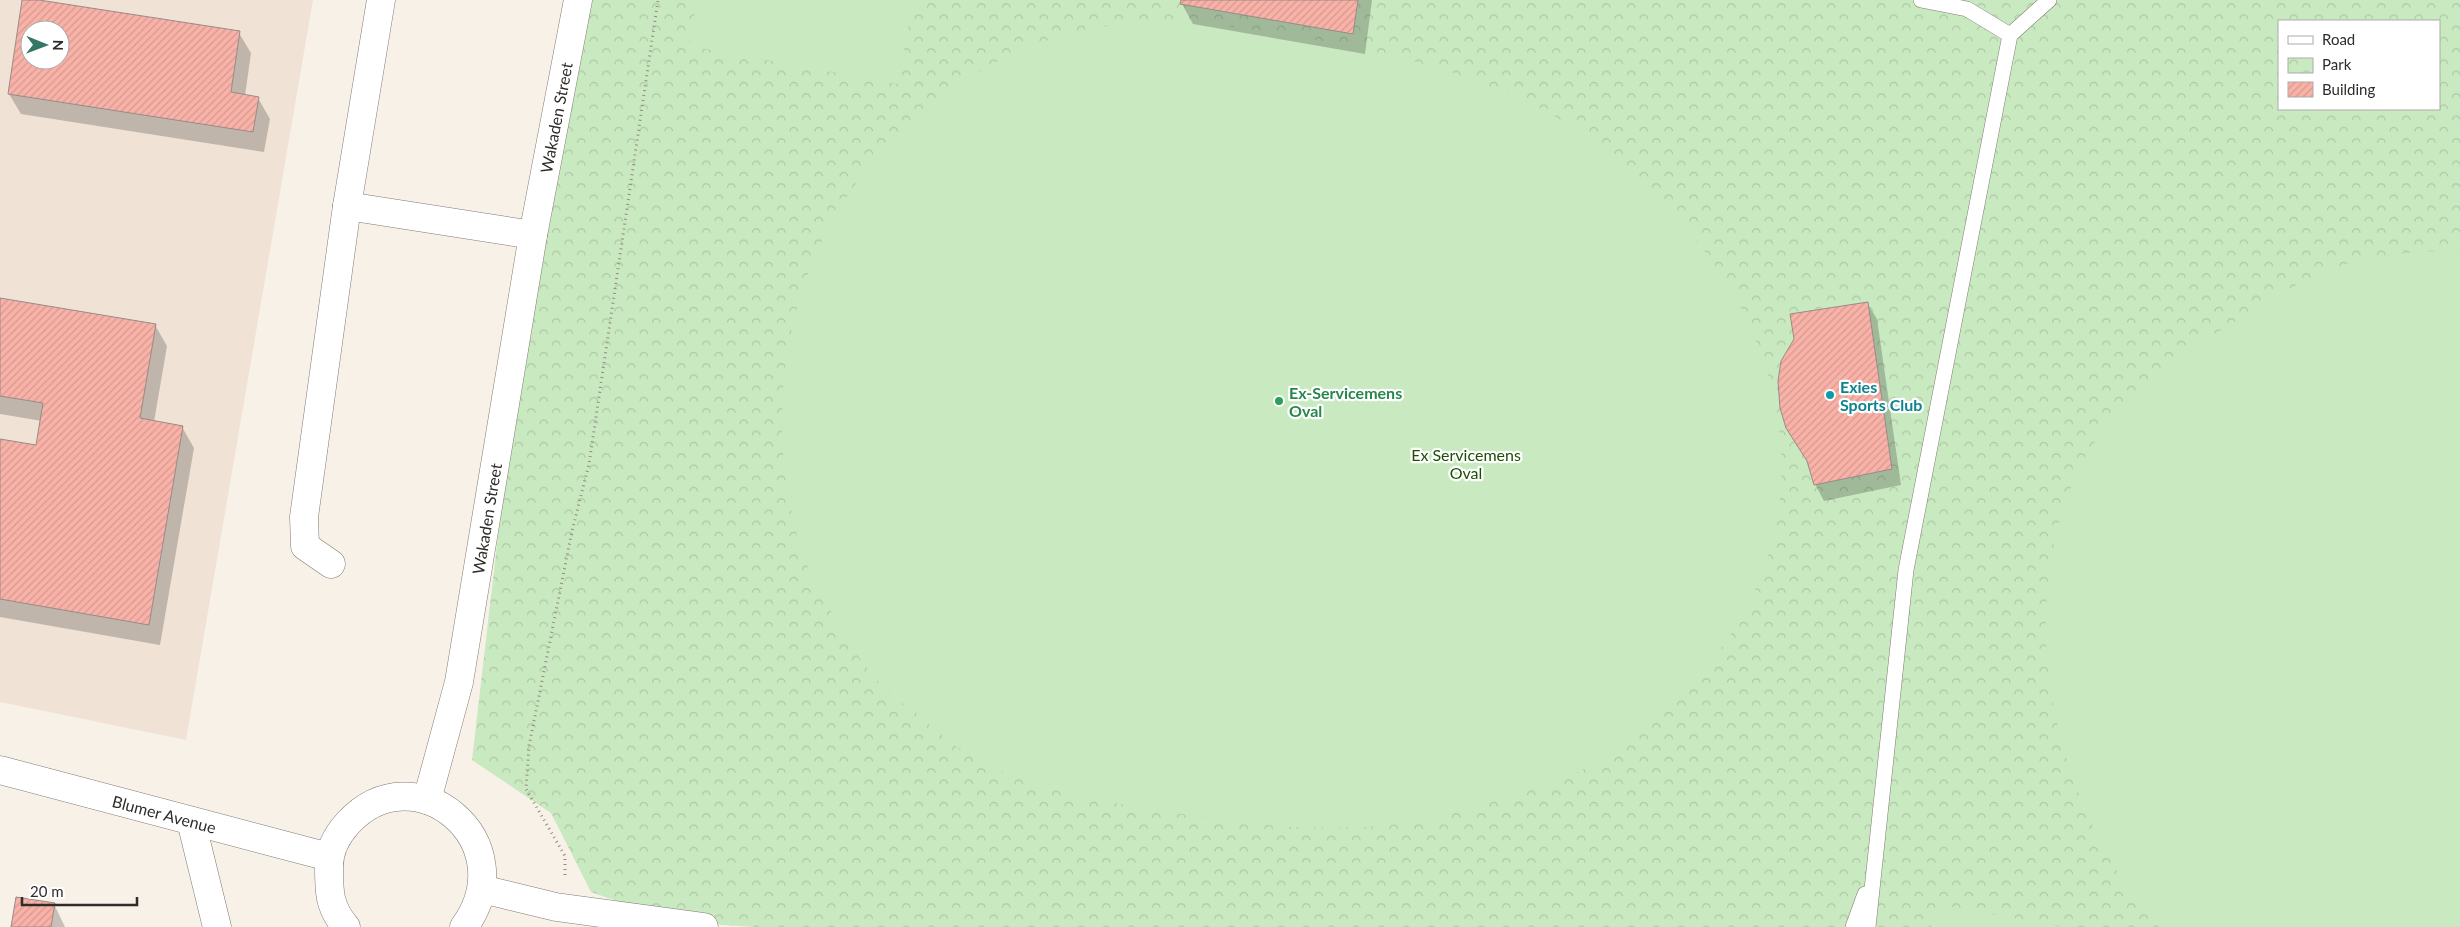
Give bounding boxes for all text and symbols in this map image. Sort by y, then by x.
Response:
north arrow [20,20,70,70]
legend [2278,20,2440,110]
text: Road [2322,30,2355,48]
text: N [50,40,67,51]
text: Park [2322,55,2352,73]
street label: Wakaden Street [536,60,575,174]
text: Building [2322,80,2375,98]
place label: Exies Sports Club [1840,377,1922,414]
place label: Ex-Servicemens Oval [1289,383,1402,420]
marker: Exies Sports Club [1824,389,1836,401]
marker: Ex-Servicemens Oval [1273,395,1285,407]
park label: Ex Servicemens Oval [1411,445,1521,482]
street label: Wakaden Street [468,461,505,575]
street label: Blumer Avenue [110,791,218,836]
scale bar [22,874,138,906]
text: 20 m [30,882,64,900]

